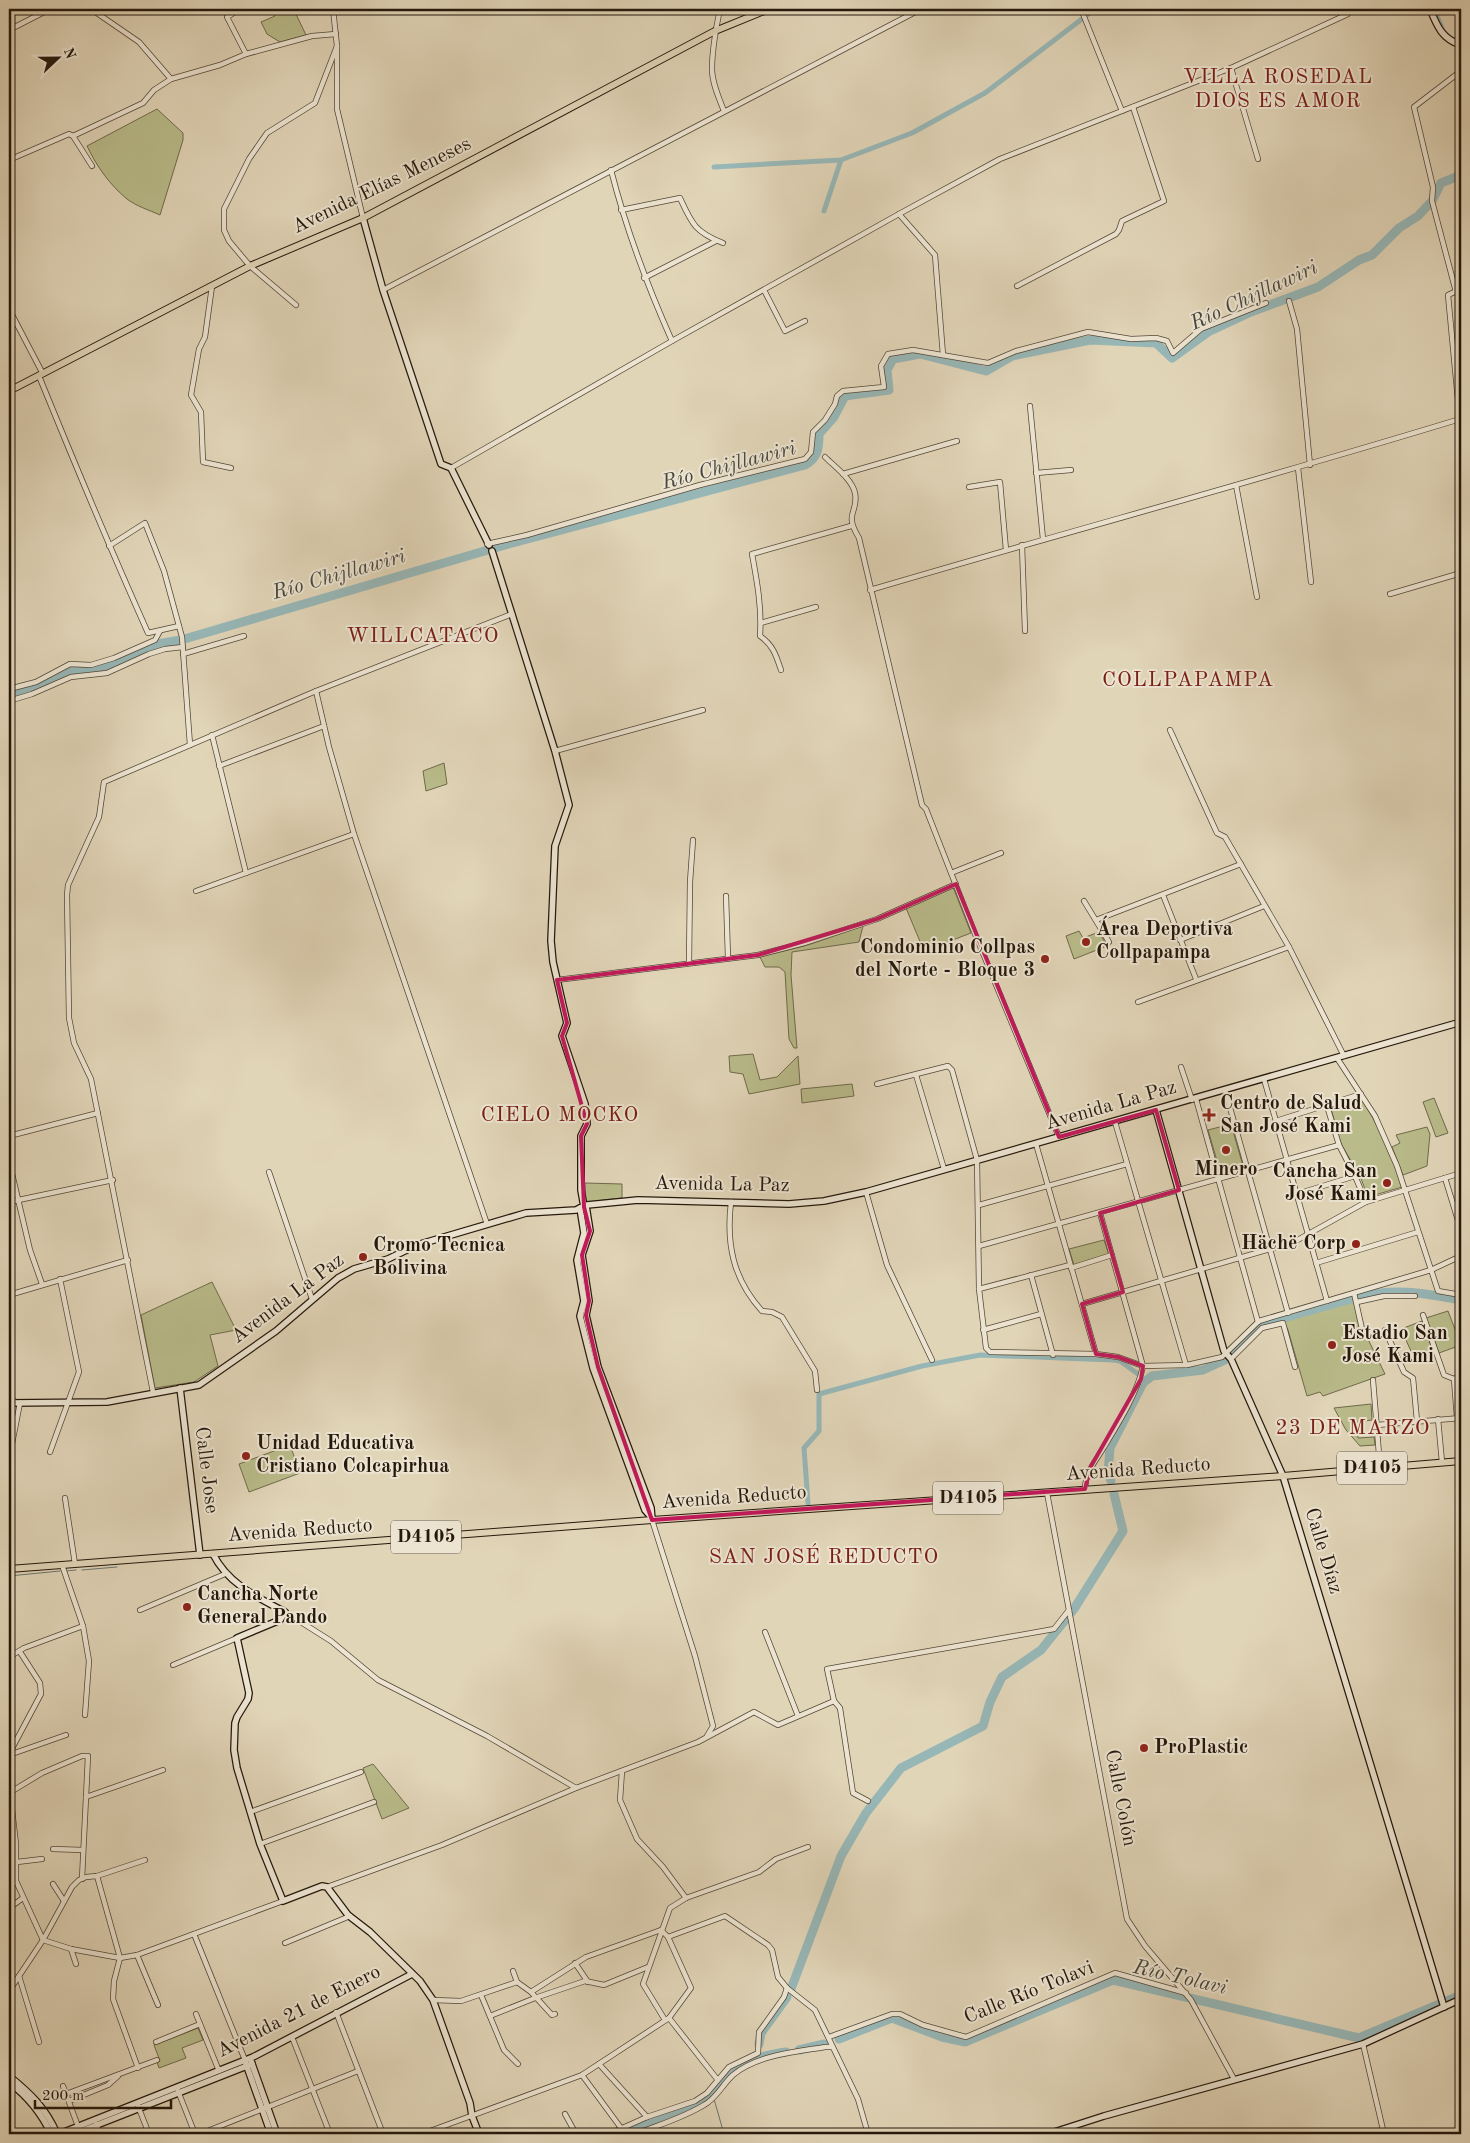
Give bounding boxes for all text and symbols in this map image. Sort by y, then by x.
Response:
north arrow [32,32,82,82]
text: N [61,46,78,61]
district label: VILLA ROSEDAL DIOS ES AMOR [1183,67,1373,112]
street label: Avenida Elías Meneses [289,134,475,238]
water label: Río Chijllawiri [1186,257,1321,335]
water label: Río Chijllawiri [659,438,798,494]
water label: Río Chijllawiri [269,546,408,604]
district label: WILLCATACO [346,626,500,647]
district label: COLLPAPAMPA [1102,670,1274,691]
place label: Área Deportiva Collpapampa [1096,915,1233,963]
marker: Área Deportiva Collpapampa [1080,936,1092,948]
place label: Condominio Collpas del Norte - Bloque 3 [855,938,1035,981]
marker: Condominio Collpas del Norte - Bloque 3 [1039,953,1051,965]
street label: Avenida La Paz [1043,1078,1179,1134]
place label: Centro de Salud San José Kami [1220,1094,1362,1137]
district label: CIELO MOCKO [481,1105,639,1126]
marker: Centro de Salud San José Kami [1202,1108,1216,1122]
marker: Minero [1220,1144,1232,1156]
place label: Minero [1194,1160,1258,1180]
place label: Cancha San José Kami [1273,1162,1377,1205]
street label: Avenida La Paz [654,1174,790,1196]
marker: Cancha San José Kami [1381,1177,1393,1189]
place label: Hächë Corp [1241,1234,1346,1254]
place label: Cromo Tecnica Bolivina [373,1236,505,1279]
marker: Hächë Corp [1350,1238,1362,1250]
street label: Avenida La Paz [228,1250,348,1348]
marker: Cromo Tecnica Bolivina [357,1251,369,1263]
place label: Estadio San José Kami [1342,1324,1448,1367]
marker: Estadio San José Kami [1326,1339,1338,1351]
district label: 23 DE MARZO [1275,1418,1431,1439]
street label: Calle Jose [191,1425,221,1515]
place label: Unidad Educativa Cristiano Colcapirhua [256,1434,449,1477]
marker: Unidad Educativa Cristiano Colcapirhua [240,1450,252,1462]
road number: D4105 [1337,1452,1407,1485]
street label: Avenida Reducto [1065,1455,1211,1485]
road number: D4105 [933,1482,1003,1515]
street label: Avenida Reducto [661,1483,807,1513]
street label: Calle Díaz [1300,1506,1346,1596]
street label: Avenida Reducto [227,1516,373,1546]
road number: D4105 [391,1520,461,1554]
district label: SAN JOSÉ REDUCTO [709,1543,939,1568]
place label: Cancha Norte General Pando [197,1585,327,1628]
marker: Cancha Norte General Pando [181,1601,193,1613]
place label: ProPlastic [1154,1738,1248,1758]
marker: ProPlastic [1138,1742,1150,1754]
street label: Calle Colón [1101,1748,1139,1848]
water label: Río Tolavi [1130,1957,1229,1999]
street label: Calle Río Tolavi [961,1958,1097,2028]
street label: Avenida 21 de Enero [214,1962,384,2062]
scale bar [35,2078,171,2110]
text: 200 m [42,2089,84,2104]

